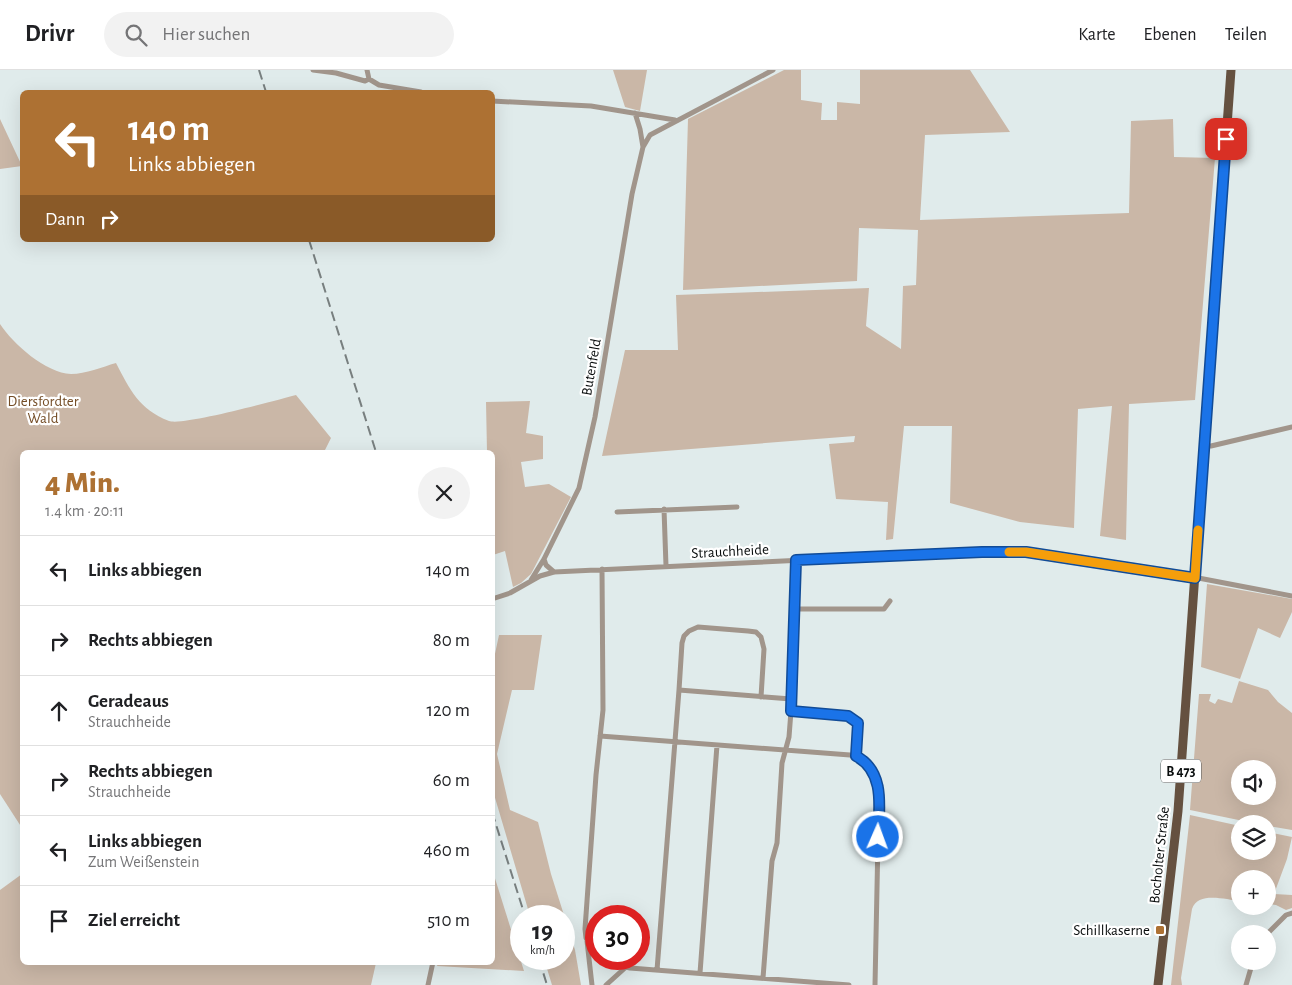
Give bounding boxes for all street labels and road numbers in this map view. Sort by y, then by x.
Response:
street label: Butenfeld [579,337,604,397]
street label: Strauchheide [691,542,769,561]
road number: B 473 [1161,759,1201,782]
street label: Bocholter Straße [1147,806,1172,904]

